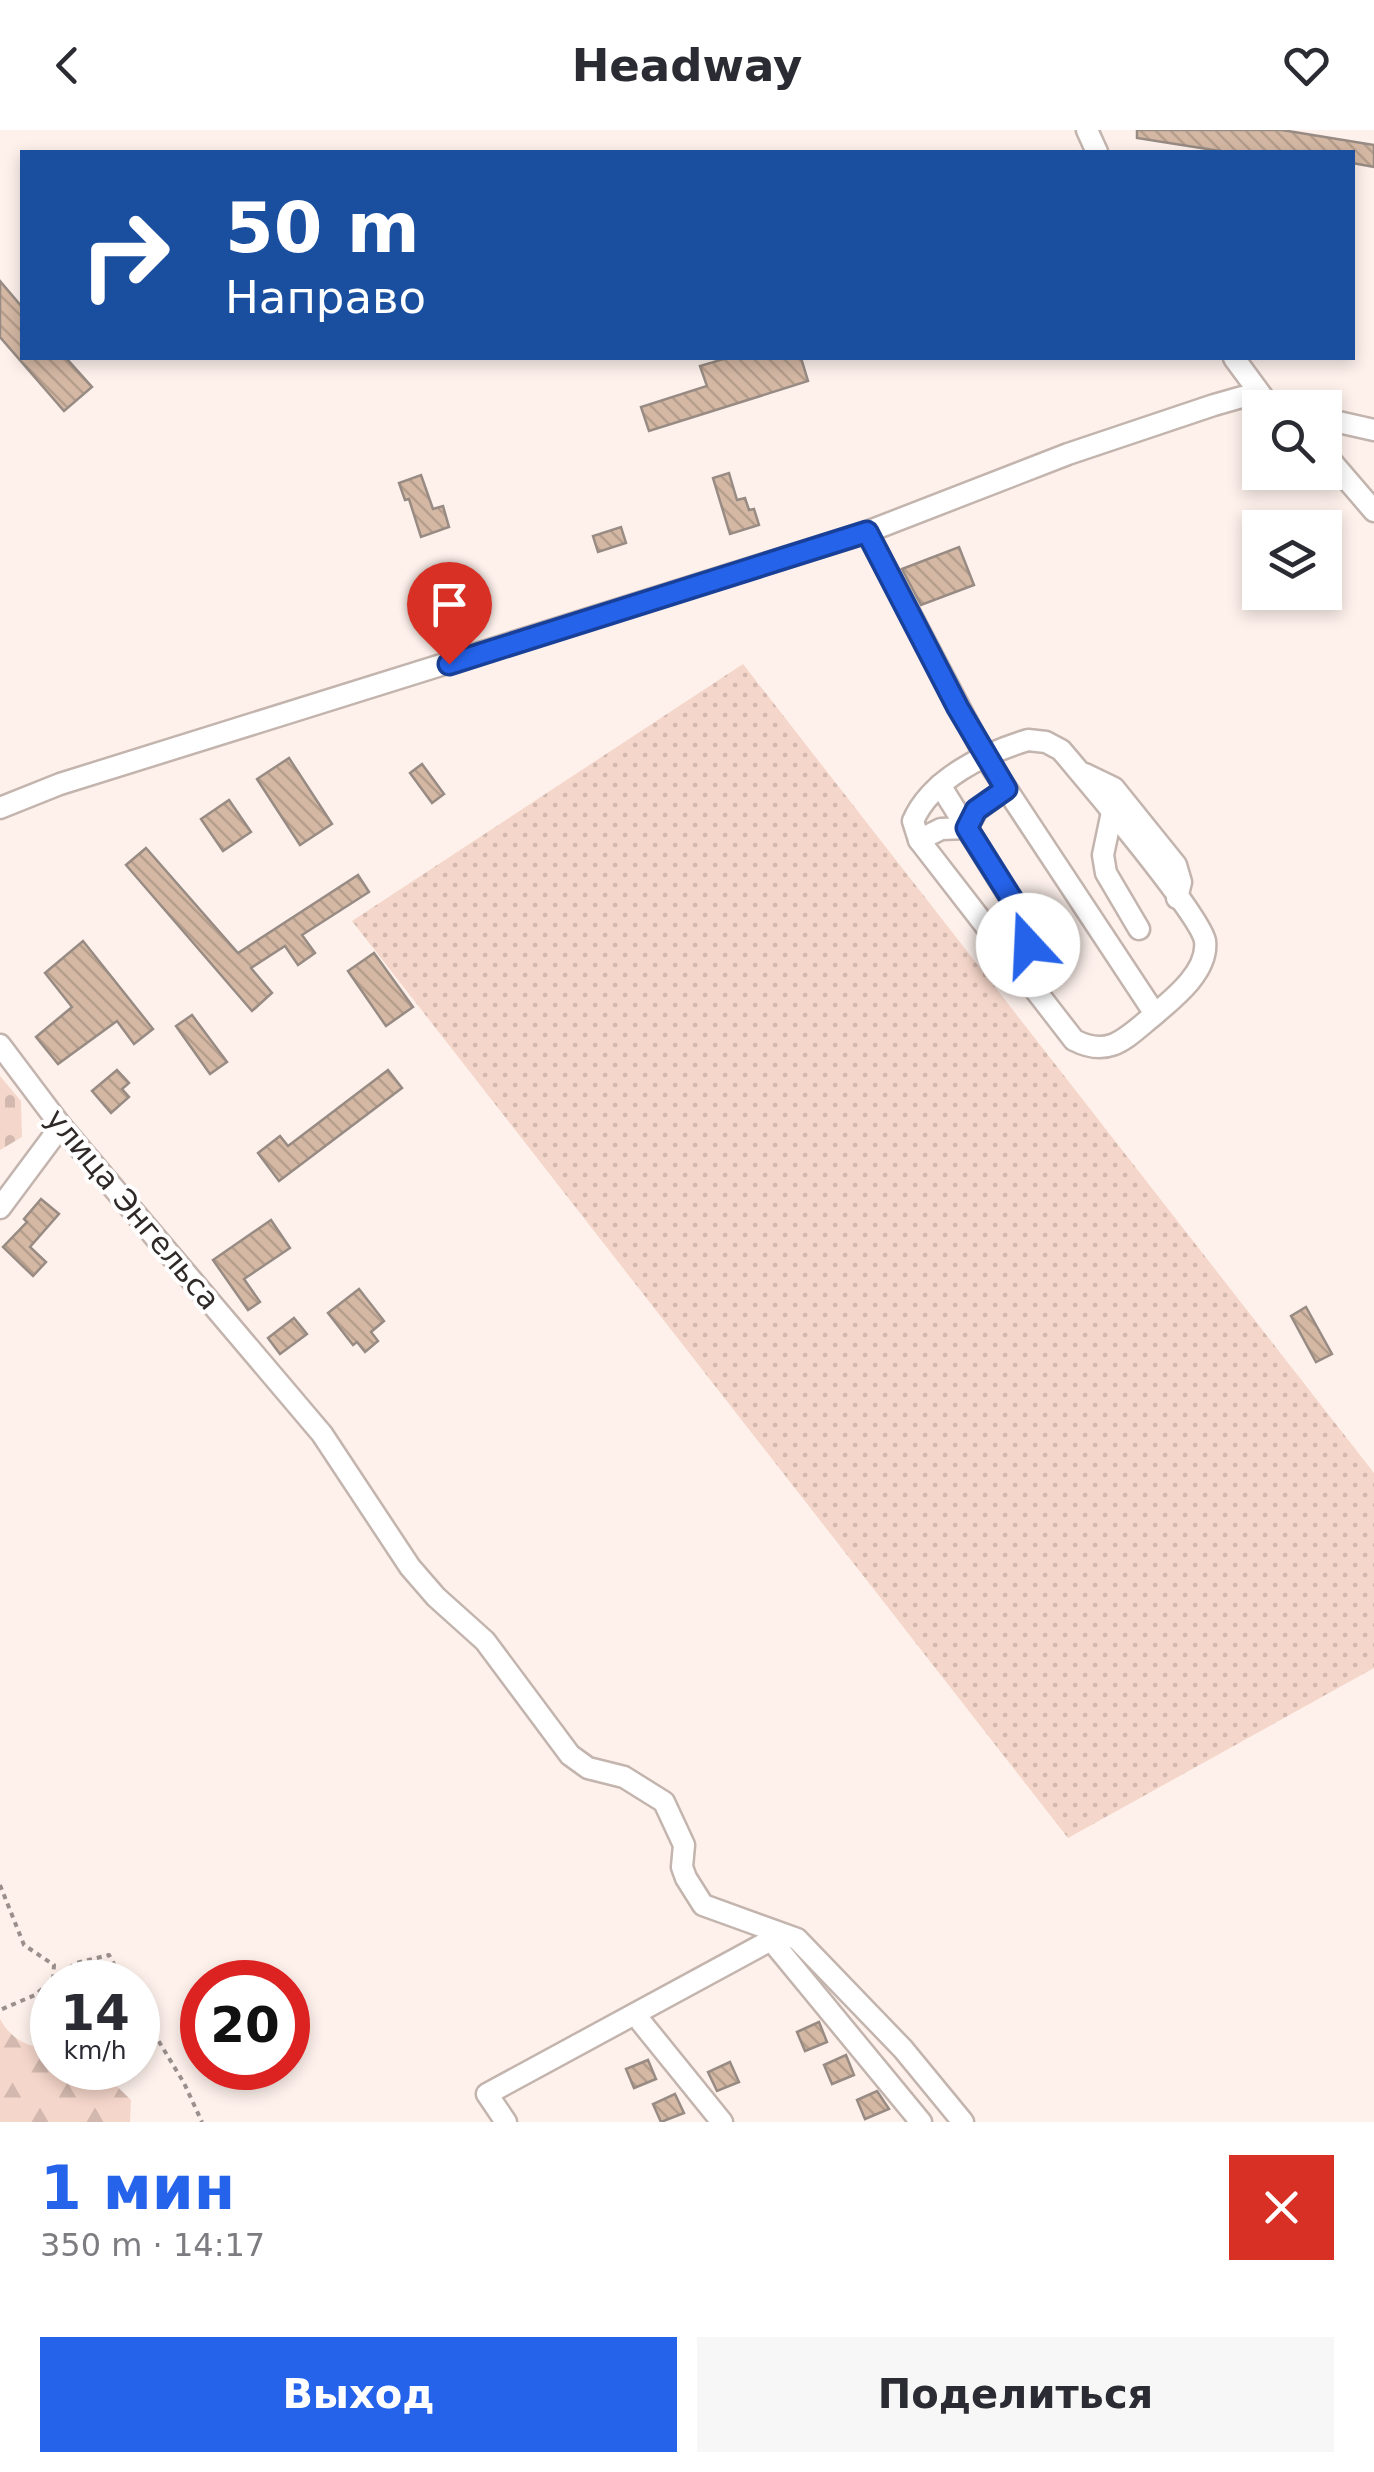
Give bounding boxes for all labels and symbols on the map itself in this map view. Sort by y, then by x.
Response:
pin [407,562,492,665]
position arrow [976,893,1080,997]
street label: улица Энгельса [39,1102,227,1316]
speed limit sign: 20 [180,1960,310,2090]

